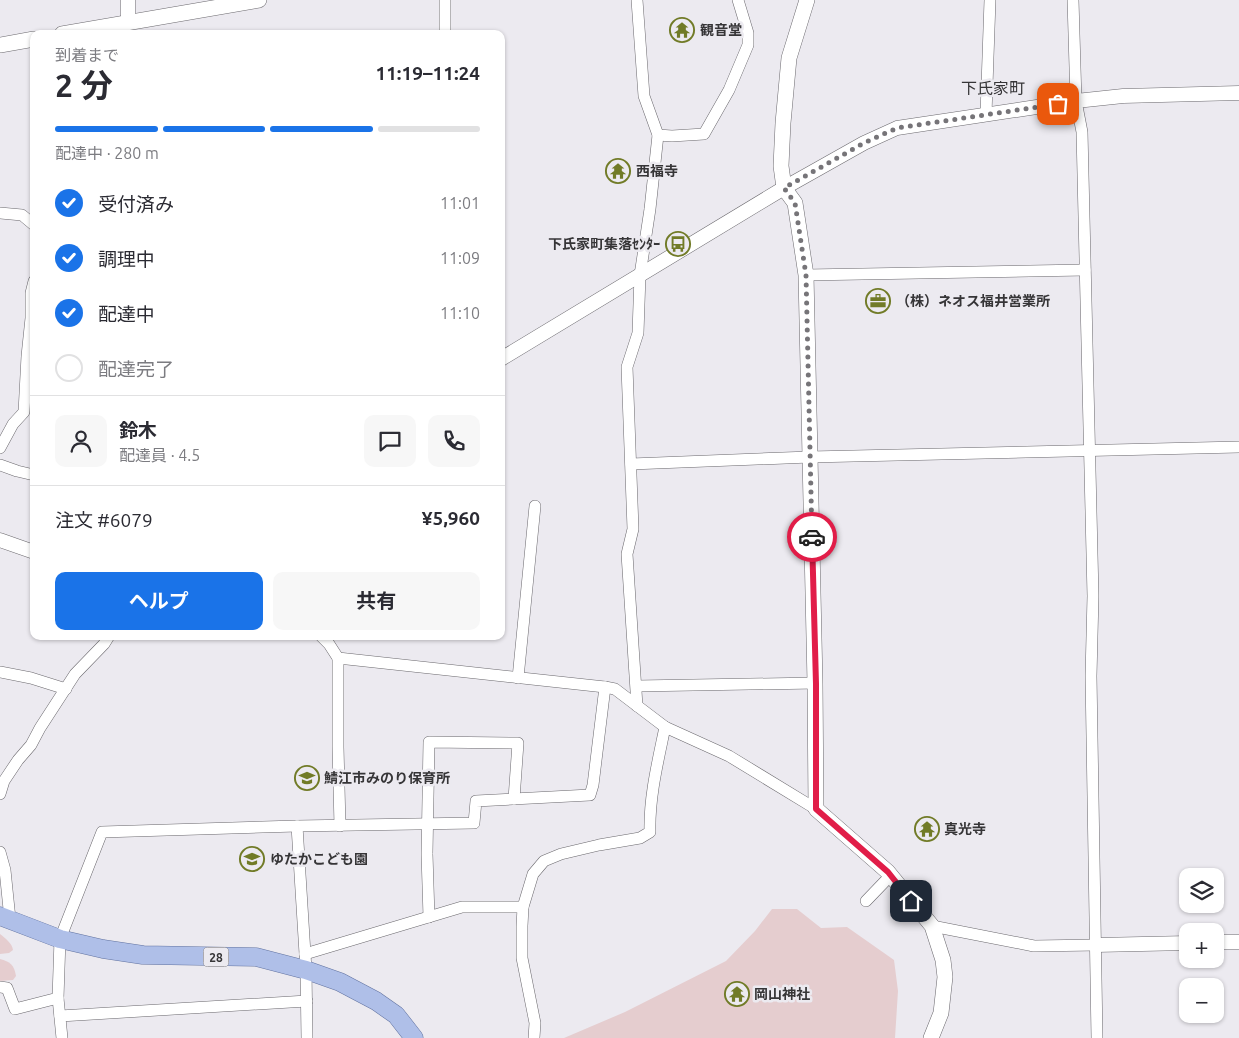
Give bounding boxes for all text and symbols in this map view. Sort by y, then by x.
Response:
temple icon: 観音堂 [669,17,695,43]
place label: 観音堂 [700,22,742,38]
text: 到着まで [55,46,119,64]
text: 11:19–11:24 [375,62,480,84]
text: 2 分 [55,67,113,103]
district label: 下氏家町 [961,79,1025,97]
pin [1037,83,1079,125]
icon: bag [1044,90,1072,118]
text: 配達中 · 280 m [55,144,159,162]
temple icon: 西福寺 [605,158,631,184]
place label: 西福寺 [636,163,678,179]
icon: check [55,189,83,217]
text: 受付済み [98,193,174,215]
text: 11:01 [440,194,480,212]
bus stop icon: 下氏家町集落ｾﾝﾀｰ [665,231,691,257]
place label: 下氏家町集落ｾﾝﾀｰ [548,236,660,252]
icon: check [55,244,83,272]
text: 調理中 [98,248,155,270]
text: 11:09 [440,249,480,267]
office icon: （株）ネオス福井営業所 [865,288,891,314]
place label: （株）ネオス福井営業所 [896,293,1050,309]
icon: check [55,299,83,327]
text: 配達中 [98,303,155,325]
text: 11:10 [440,304,480,322]
text: 配達完了 [98,358,174,380]
button: person [55,415,107,467]
button: chat [364,415,416,467]
button: phone [428,415,480,467]
text: 鈴木 [119,419,157,441]
text: 配達員 · 4.5 [119,446,200,464]
text: ¥5,960 [422,507,480,529]
text: 注文 #6079 [55,509,153,531]
courier [787,512,837,562]
icon: car [798,523,826,551]
button: ヘルプ [55,572,263,630]
button: 共有 [273,572,480,630]
school or university icon: 鯖江市みのり保育所 [294,765,320,791]
place label: 鯖江市みのり保育所 [324,770,450,786]
temple icon: 真光寺 [914,816,940,842]
place label: 真光寺 [944,821,986,837]
school or university icon: ゆたかこども園 [239,846,265,872]
place label: ゆたかこども園 [270,851,368,867]
map controls [1179,868,1224,1023]
button: layers [1179,868,1224,913]
pin [890,880,932,922]
icon: home [897,887,925,915]
button: + [1179,923,1224,968]
road number: 28 [204,948,228,966]
button: − [1179,978,1224,1023]
temple icon: 岡山神社 [724,981,750,1007]
place label: 岡山神社 [754,986,810,1002]

